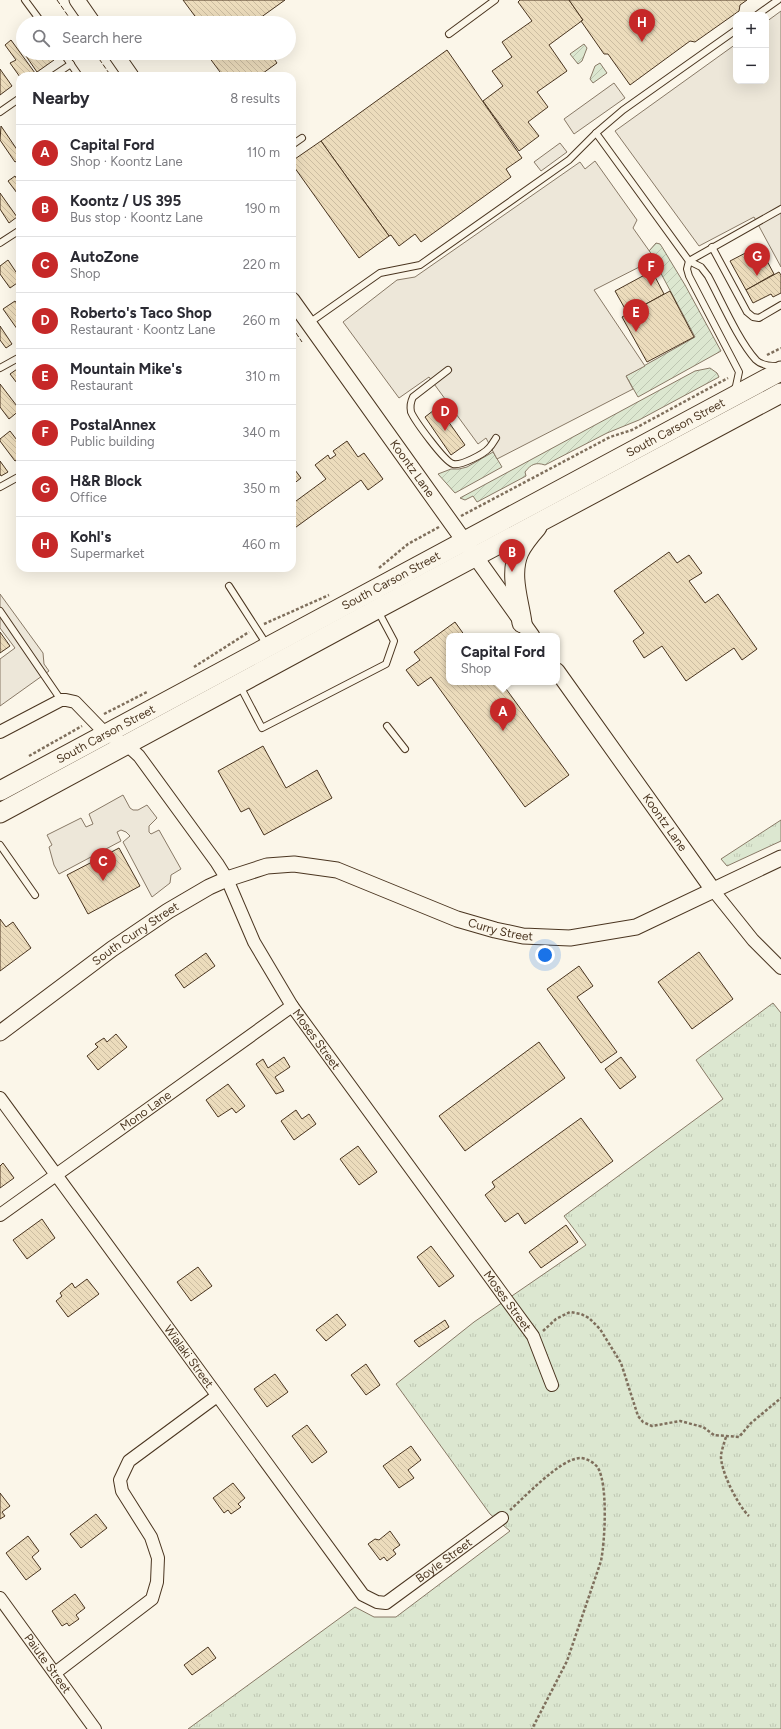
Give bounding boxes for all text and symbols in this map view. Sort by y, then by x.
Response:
pin: H [629,9,655,42]
map controls [733,12,769,84]
button: + [733,12,769,48]
search box [16,16,296,60]
icon: search [30,27,52,49]
text: Search here [62,29,142,47]
button: − [733,48,769,84]
text: Nearby [32,88,90,108]
text: 8 results [230,91,280,106]
text: Capital Ford [70,136,154,154]
text: A [40,145,50,160]
text: 110 m [247,145,280,160]
text: Shop · Koontz Lane [70,154,183,169]
text: Koontz / US 395 [70,192,181,210]
text: B [41,201,49,216]
text: 190 m [245,201,280,216]
text: Bus stop · Koontz Lane [70,210,203,225]
pin: G [744,243,770,276]
text: AutoZone [70,248,139,266]
pin: F [638,253,664,286]
text: C [40,257,50,272]
text: 220 m [243,257,280,272]
text: Shop [70,266,100,281]
pin: E [623,299,649,332]
text: Roberto's Taco Shop [70,304,212,322]
text: D [40,313,50,328]
text: 260 m [243,313,280,328]
text: Restaurant · Koontz Lane [70,322,215,337]
text: Mountain Mike's [70,360,182,378]
text: E [41,369,49,384]
text: 310 m [245,369,280,384]
text: Restaurant [70,378,133,393]
street label: South Carson Street [624,395,728,460]
pin: D [432,398,458,431]
text: PostalAnnex [70,416,156,434]
text: F [41,425,49,440]
text: 340 m [242,425,280,440]
text: Public building [70,434,155,449]
street label: Koontz Lane [387,437,438,500]
text: H&R Block [70,472,142,490]
text: G [40,481,50,496]
text: 350 m [243,481,280,496]
text: Office [70,490,107,505]
text: Kohl's [70,528,111,546]
text: H [40,537,50,552]
text: 460 m [242,537,280,552]
pin: B [499,539,525,572]
text: Supermarket [70,546,145,561]
street label: South Carson Street [339,548,443,613]
popup [446,633,560,685]
text: Capital Ford [461,643,545,661]
text: Shop [461,661,491,676]
pin: A [490,698,516,731]
street label: South Carson Street [54,702,158,766]
street label: Koontz Lane [640,791,690,854]
pin: C [90,848,116,881]
street label: South Curry Street [90,899,182,968]
street label: Curry Street [466,916,534,943]
your location [535,945,555,965]
street label: Moses Street [290,1006,343,1073]
street label: Mono Lane [117,1088,174,1134]
street label: Moses Street [481,1268,534,1334]
street label: Wialaki Street [161,1322,217,1391]
street label: Boyle Street [413,1535,475,1586]
street label: Paiute Street [21,1631,74,1696]

